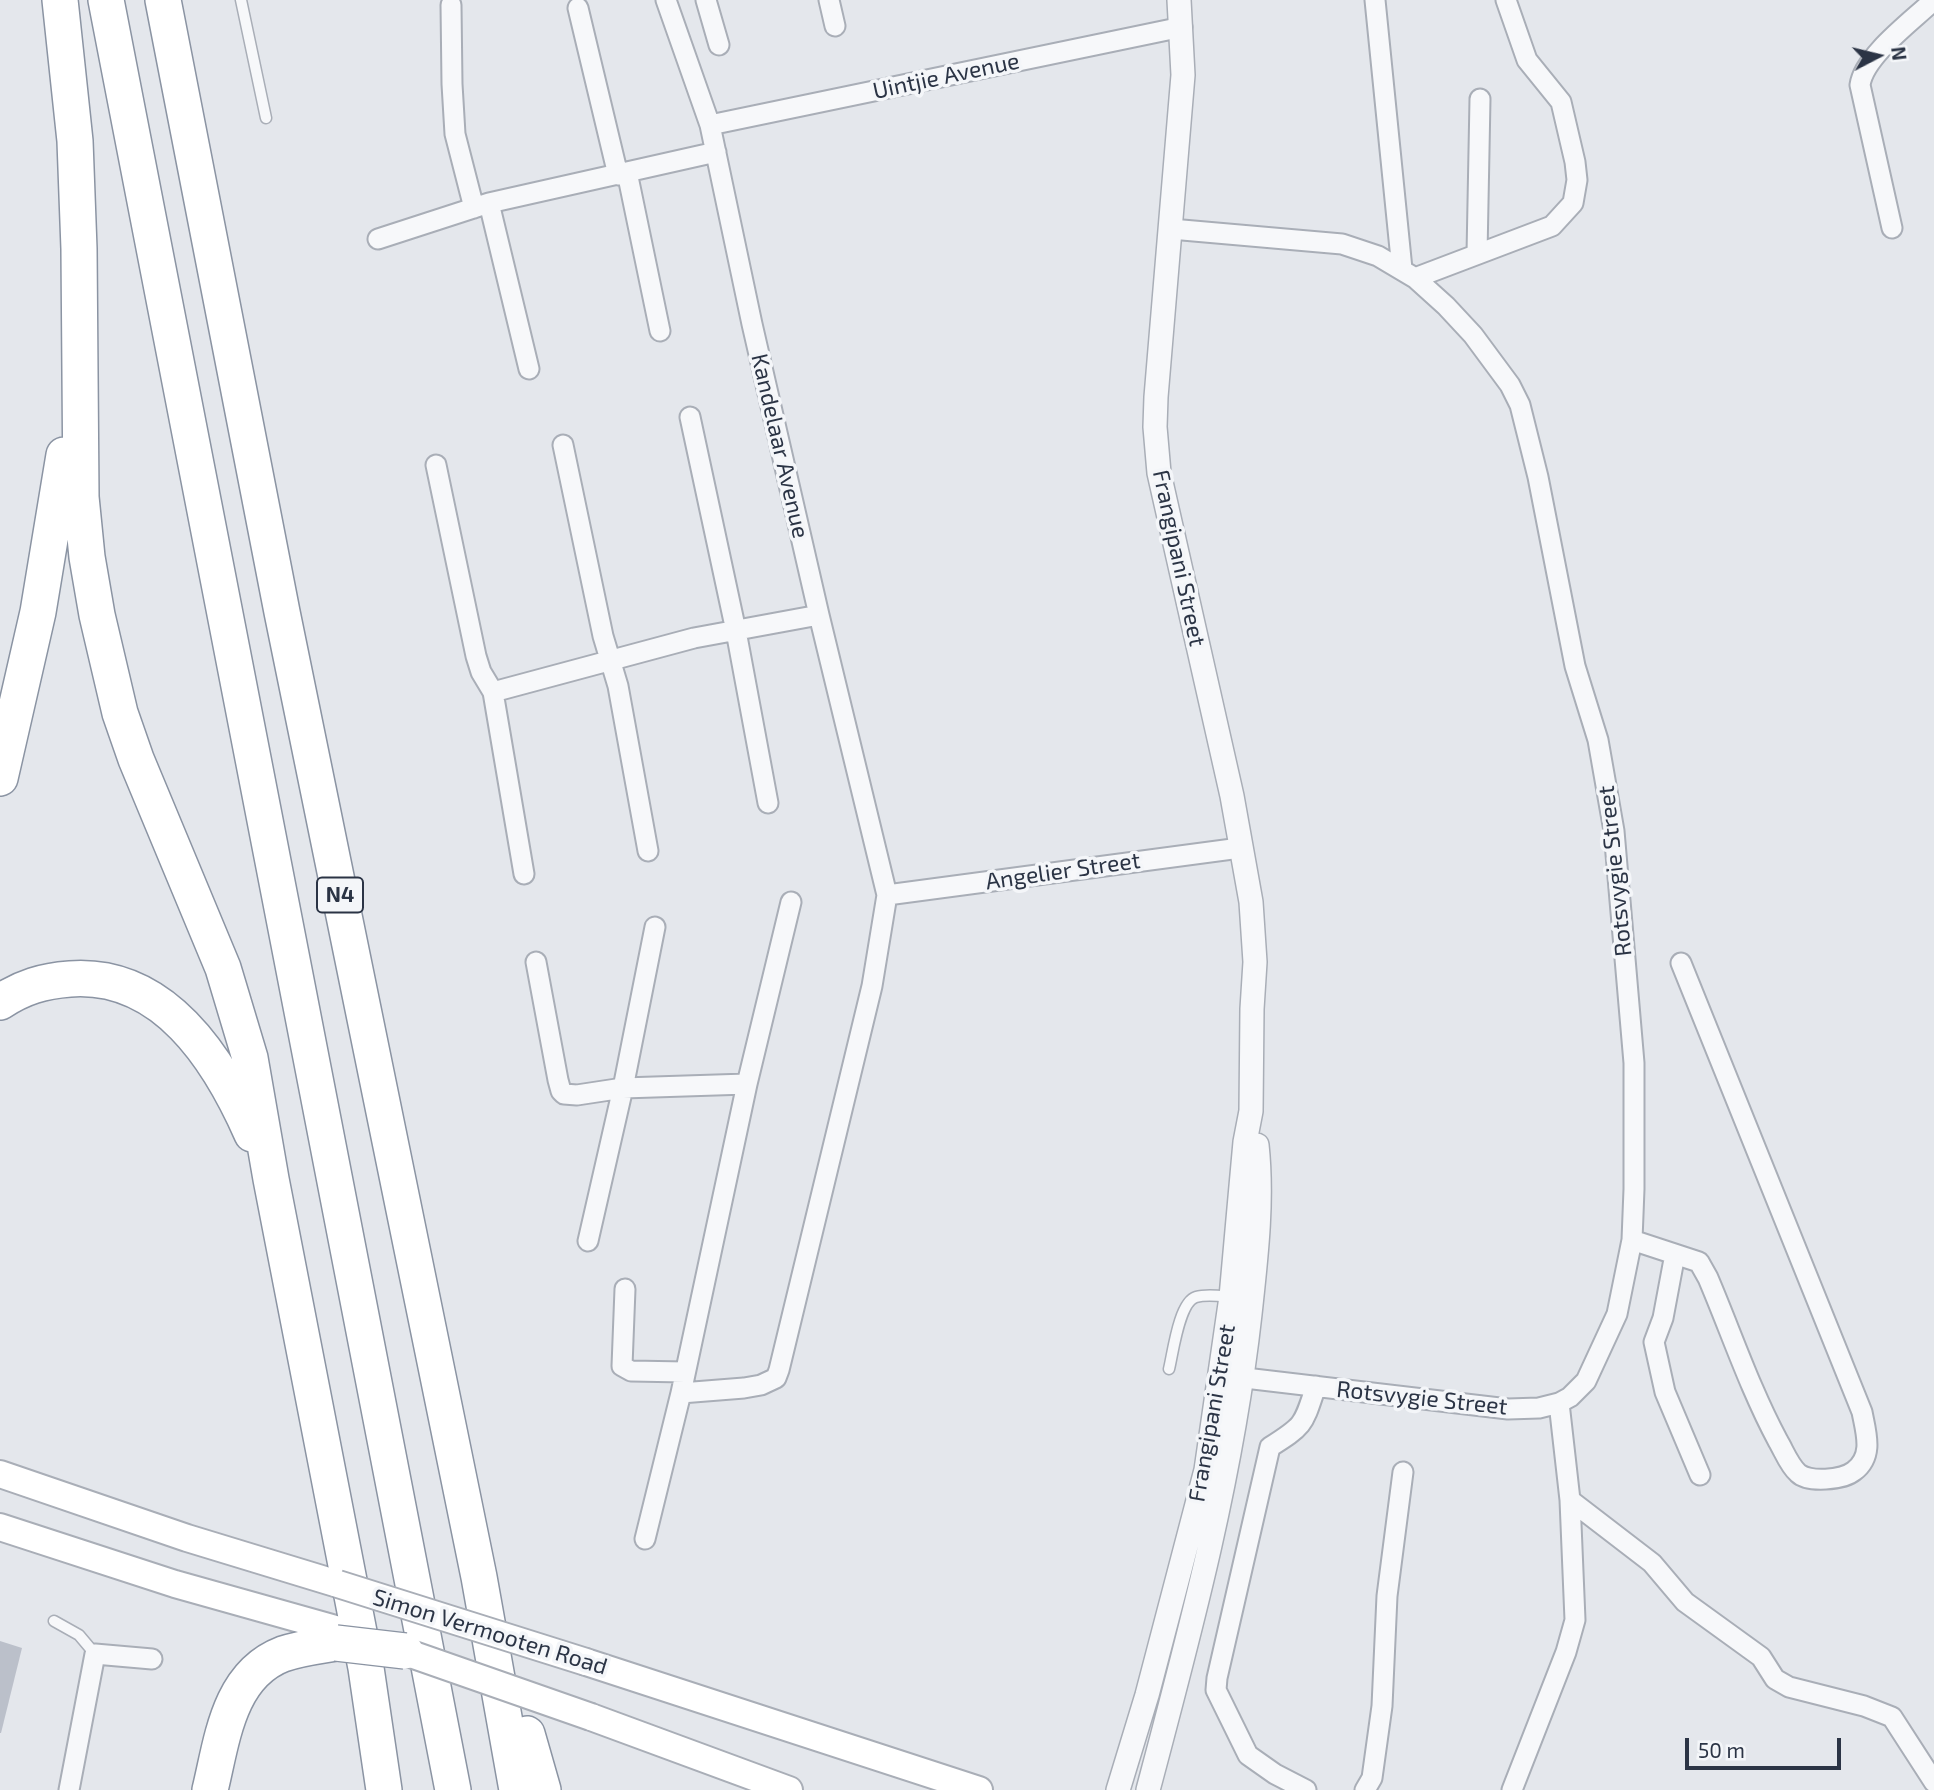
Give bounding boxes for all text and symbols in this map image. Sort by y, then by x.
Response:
north arrow [1843,21,1913,91]
text: N [1887,45,1912,62]
street label: Uintjie Avenue [870,47,1022,105]
street label: Kandelaar Avenue [745,351,815,541]
street label: Frangipani Street [1147,467,1211,649]
street label: Rotsvygie Street [1592,784,1638,958]
street label: Angelier Street [984,846,1142,896]
road number: N4 [317,878,363,912]
street label: Frangipani Street [1183,1322,1241,1504]
street label: Rotsvygie Street [1335,1375,1509,1421]
street label: Simon Vermooten Road [369,1583,611,1681]
scale bar [1689,1724,1845,1768]
text: 50 m [1698,1737,1745,1762]

